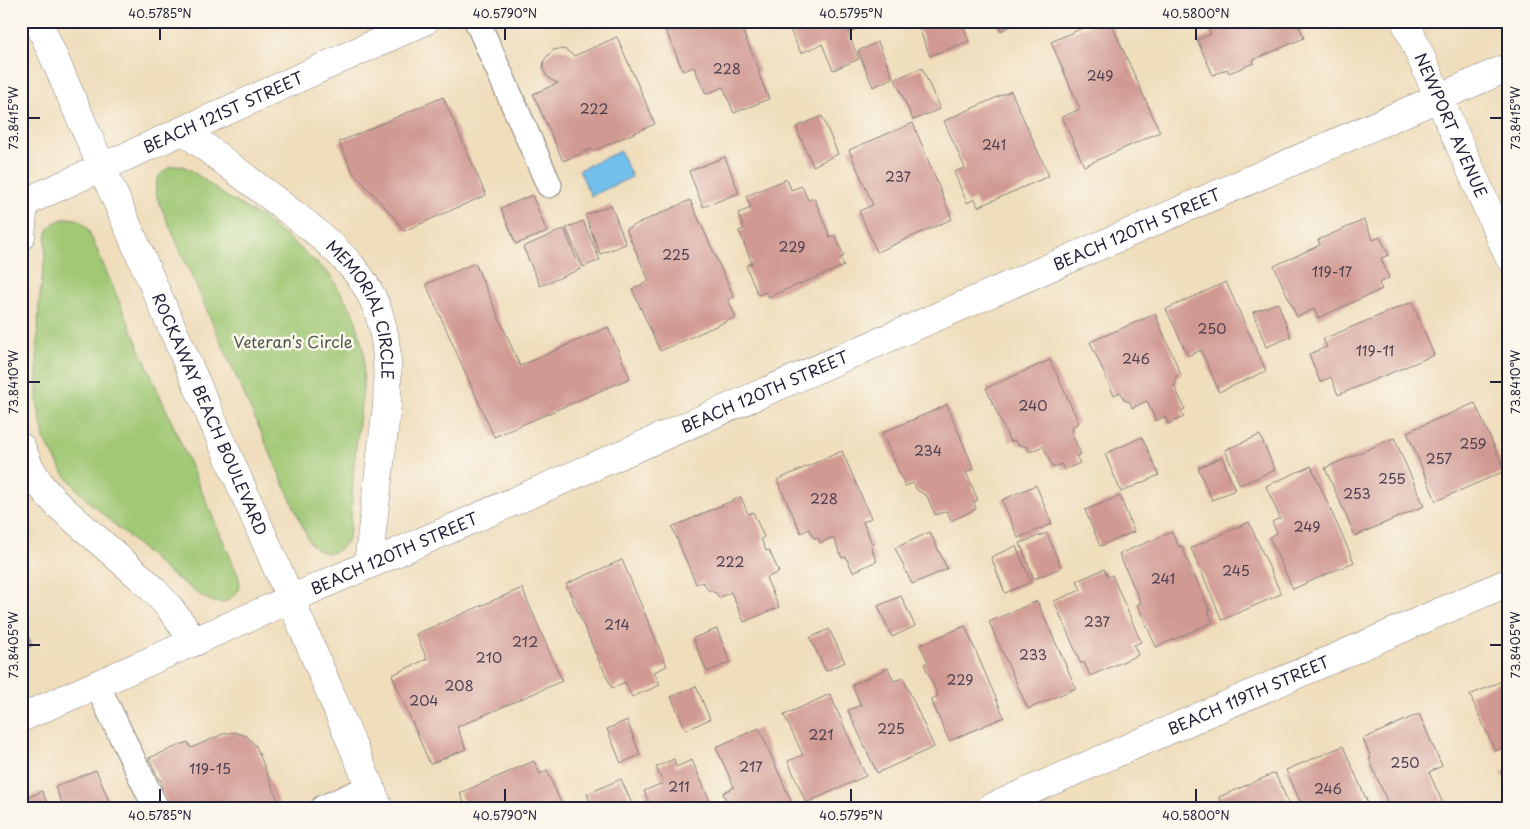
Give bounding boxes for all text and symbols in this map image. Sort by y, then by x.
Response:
text: 40.5785°N [128,4,192,22]
text: 40.5790°N [473,4,537,22]
text: 40.5795°N [819,4,883,22]
text: 40.5800°N [1162,4,1230,22]
street label: NEWPORT AVENUE [1410,49,1494,201]
house number: 228 [713,58,741,79]
street label: BEACH 121ST STREET [139,65,307,158]
house number: 249 [1087,65,1113,86]
text: 73.8415°W [4,86,22,150]
text: 73.8415°W [1506,86,1524,150]
house number: 222 [580,98,608,119]
house number: 241 [982,134,1006,155]
house number: 237 [885,166,912,187]
street label: BEACH 120TH STREET [1049,181,1224,276]
street label: MEMORIAL CIRCLE [321,234,401,380]
house number: 229 [779,236,805,257]
house number: 225 [662,244,690,265]
house number: 119-17 [1312,261,1353,282]
street label: ROCKAWAY BEACH BOULEVARD [147,289,274,539]
house number: 250 [1198,318,1226,339]
park label: Veteran's Circle [233,329,353,353]
house number: 119-11 [1356,340,1394,361]
street label: BEACH 120TH STREET [677,344,852,438]
house number: 246 [1122,348,1150,369]
text: 73.8410°W [4,349,22,414]
text: 73.8410°W [1506,349,1524,414]
house number: 240 [1018,395,1048,416]
house number: 259 [1459,433,1487,454]
house number: 234 [914,440,942,461]
house number: 257 [1426,448,1452,469]
house number: 255 [1378,468,1406,489]
house number: 253 [1343,483,1371,504]
house number: 228 [810,488,838,509]
street label: BEACH 120TH STREET [307,506,481,600]
house number: 249 [1294,516,1320,537]
house number: 222 [716,551,744,572]
house number: 245 [1222,560,1250,581]
house number: 241 [1151,568,1175,589]
text: 73.8405°W [4,611,22,679]
house number: 237 [1084,611,1111,632]
text: 73.8405°W [1506,611,1524,679]
house number: 214 [604,614,630,635]
house number: 212 [512,631,538,652]
house number: 233 [1019,644,1047,665]
house number: 210 [476,647,502,668]
street label: BEACH 119TH STREET [1164,649,1333,740]
house number: 229 [947,669,973,690]
house number: 208 [444,675,474,696]
house number: 204 [409,690,439,711]
house number: 225 [877,718,905,739]
house number: 221 [808,724,834,745]
house number: 250 [1391,752,1419,773]
house number: 217 [739,756,763,777]
house number: 119-15 [189,758,231,779]
house number: 211 [668,776,690,797]
house number: 246 [1314,778,1342,799]
text: 40.5785°N [128,806,192,824]
text: 40.5790°N [473,806,537,824]
text: 40.5795°N [819,806,883,824]
text: 40.5800°N [1162,806,1230,824]

